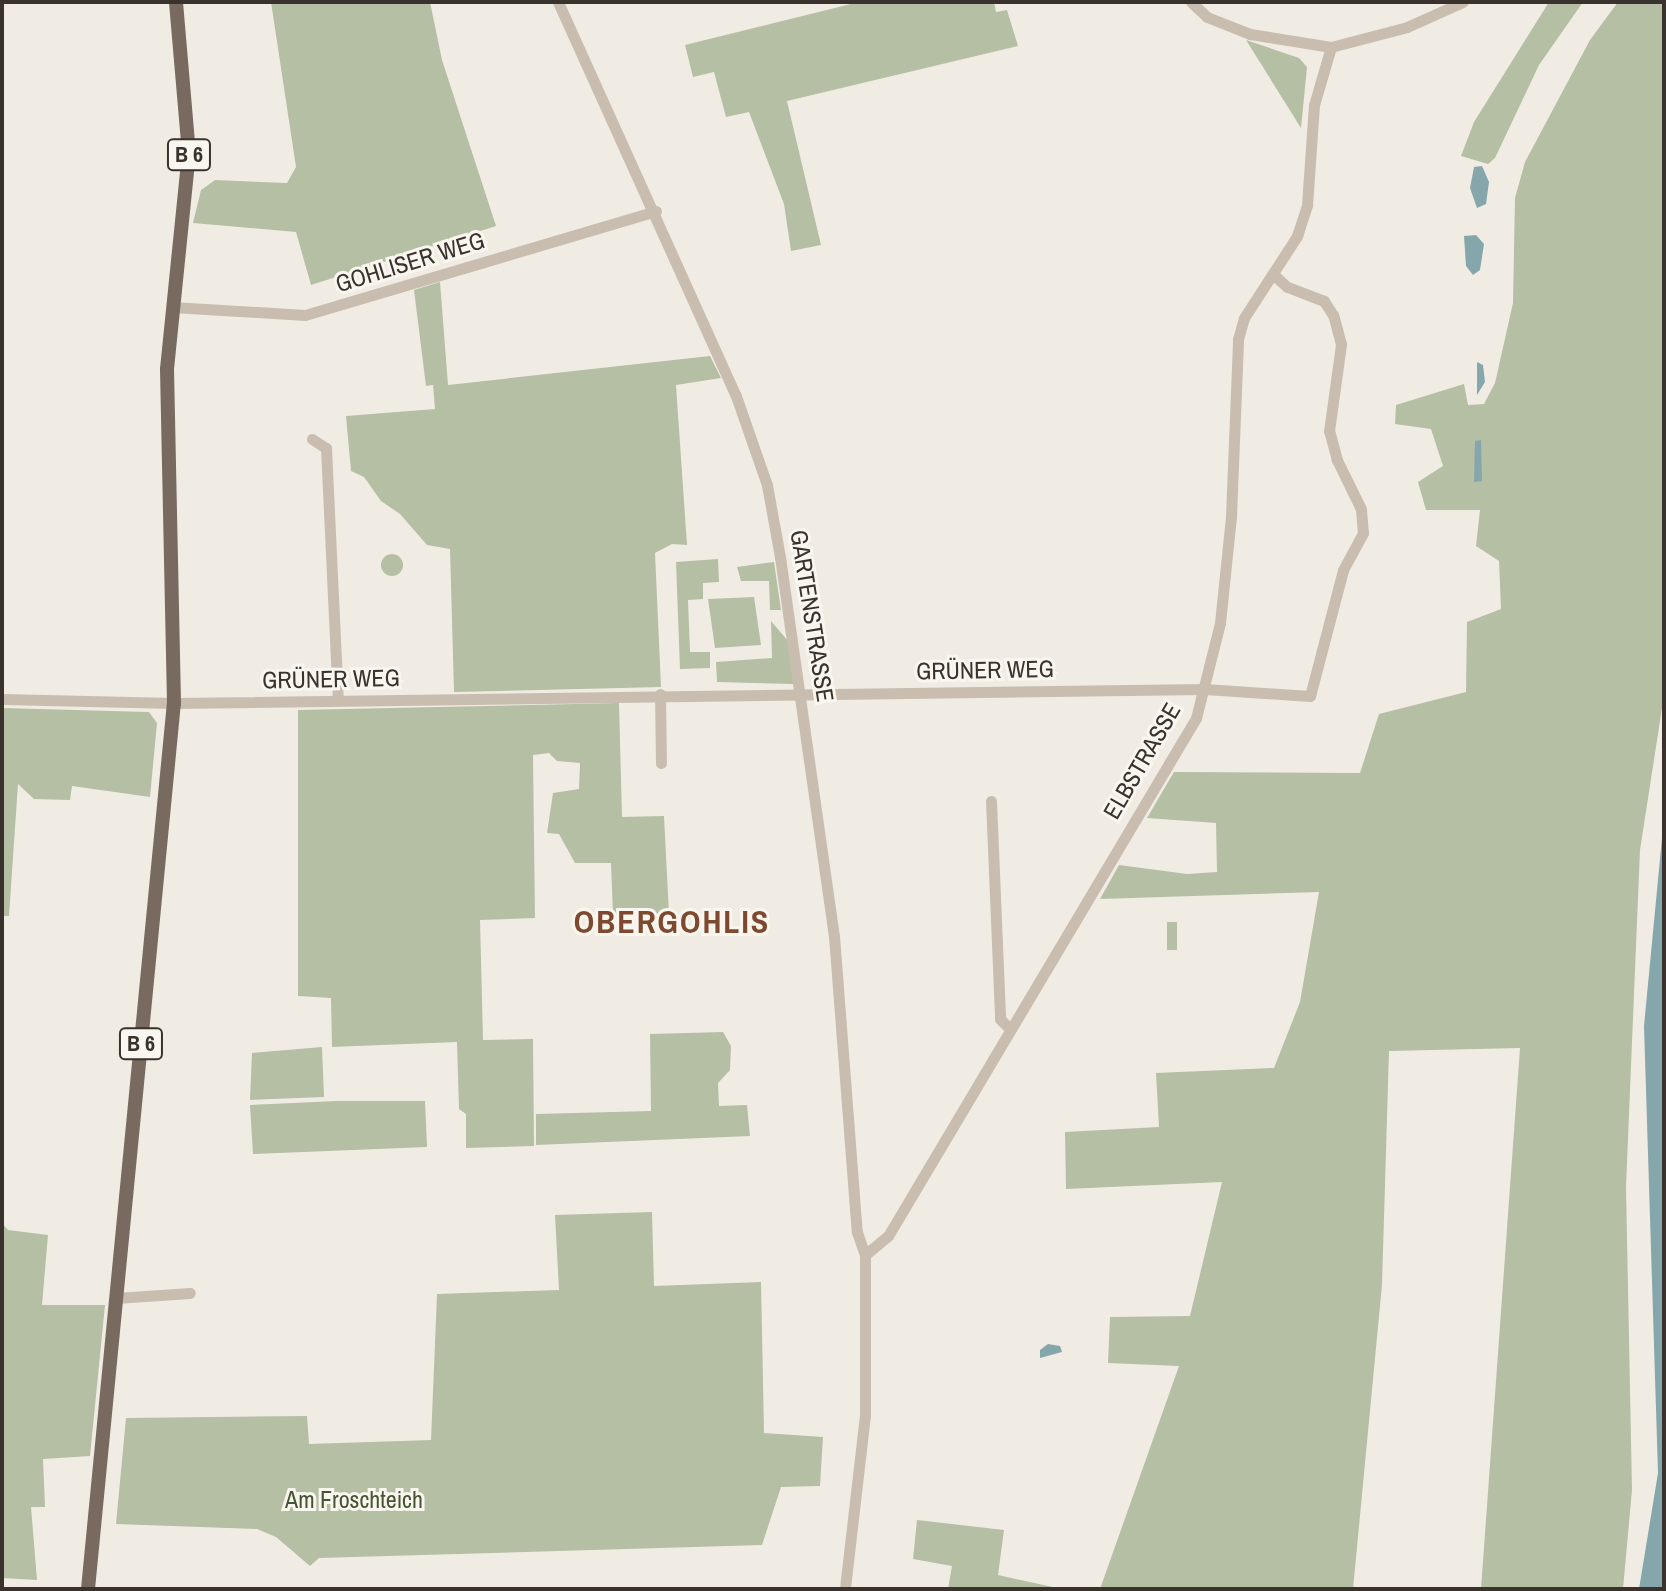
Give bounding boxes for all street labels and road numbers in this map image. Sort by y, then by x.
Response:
road number: B 6 [165,137,213,173]
street label: GOHLISER WEG [332,226,488,298]
street label: GARTENSTRASSE [784,528,840,704]
street label: GRÜNER WEG [916,654,1054,686]
street label: GRÜNER WEG [262,663,400,695]
street label: ELBSTRASSE [1097,698,1187,824]
road number: B 6 [117,1026,165,1062]

